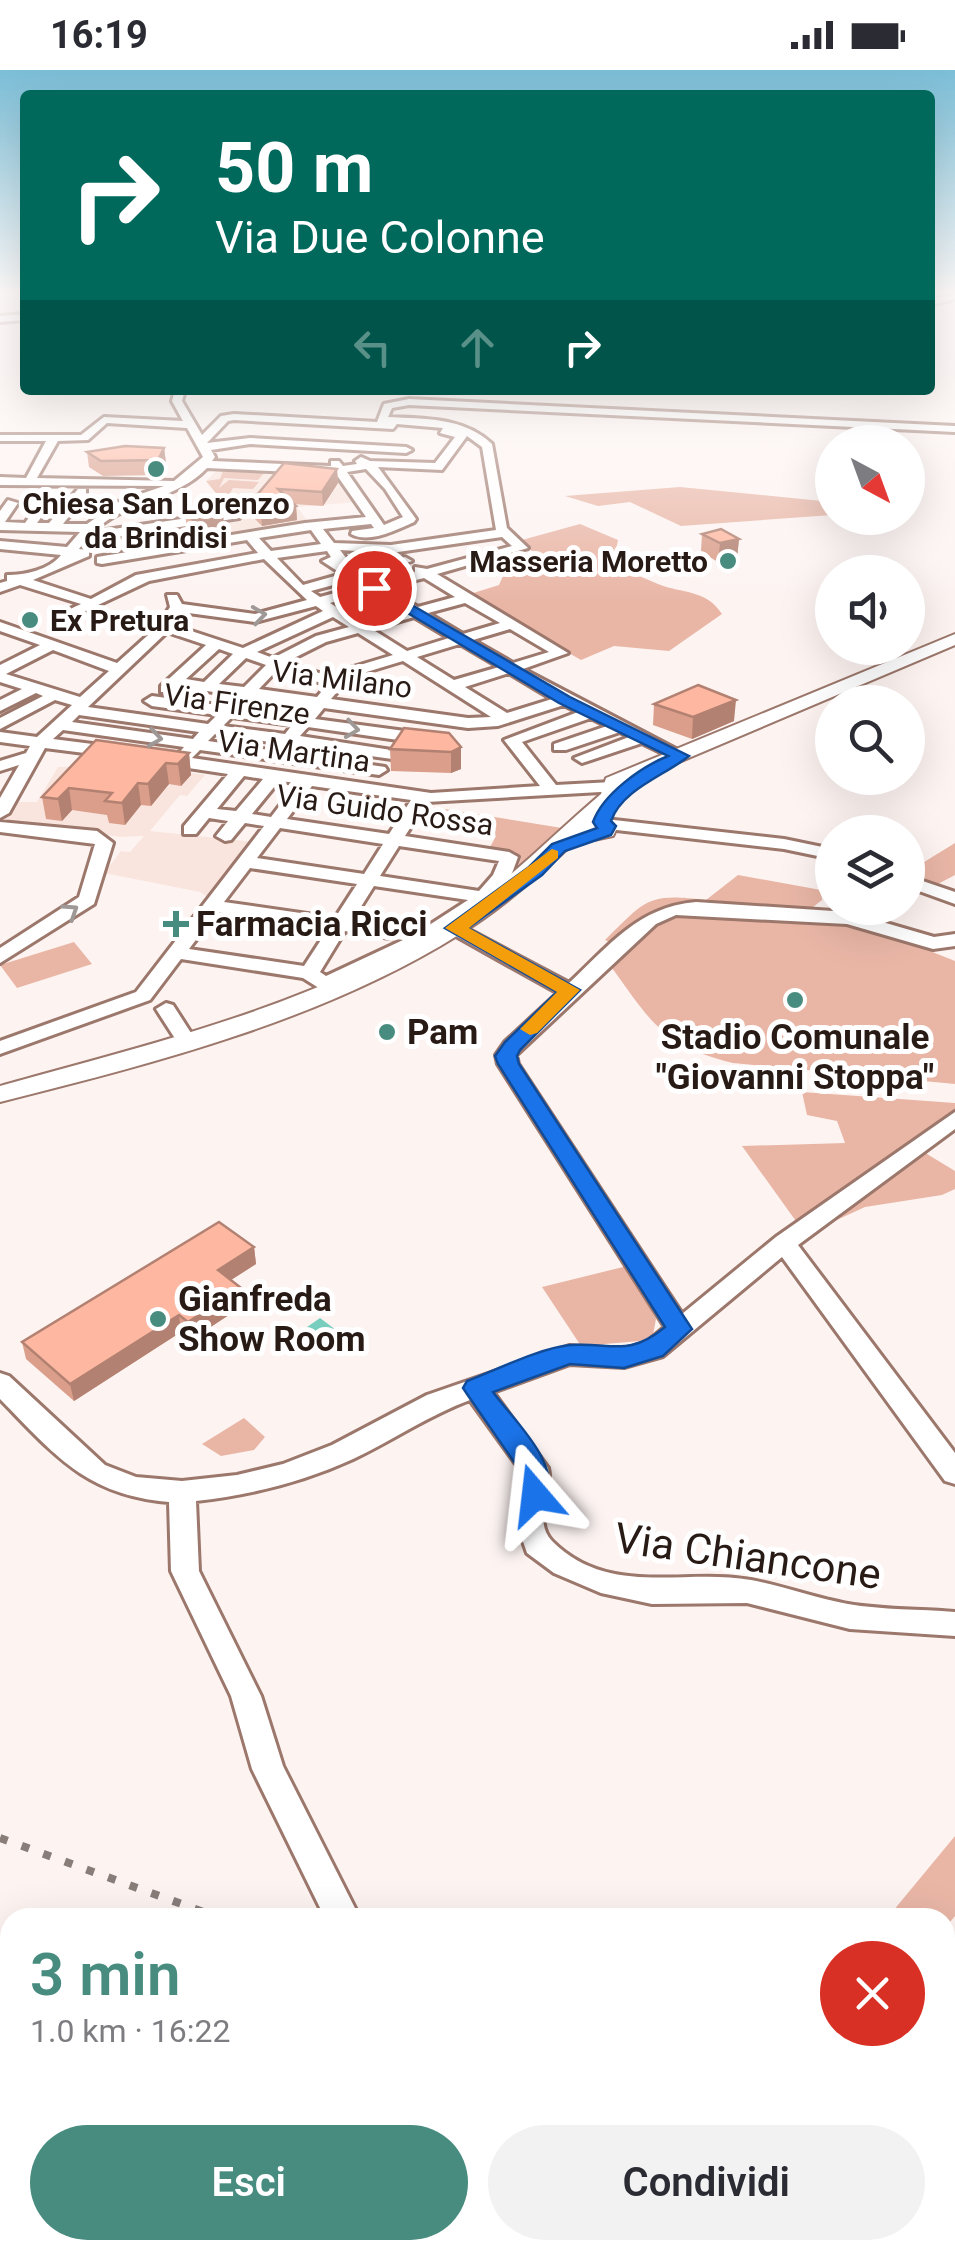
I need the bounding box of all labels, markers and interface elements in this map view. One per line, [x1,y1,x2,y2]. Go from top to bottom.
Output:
text: 16:19 [50,13,148,57]
text: 50 m [215,127,373,209]
icon: right [50,130,180,260]
text: Via Due Colonne [215,211,545,264]
icon: left [345,320,400,375]
icon: ahead [450,320,505,375]
icon: right [555,320,610,375]
north arrow [815,425,925,535]
map controls [815,425,925,925]
marker: Chiesa San Lorenzo da Brindisi [145,458,167,480]
place label: Chiesa San Lorenzo da Brindisi [22,486,290,555]
place label: Masseria Moretto [469,544,708,579]
pin [332,546,417,631]
marker: Masseria Moretto [717,550,739,572]
button: sound [815,555,925,665]
icon: arrive [347,561,402,616]
place label: Ex Pretura [50,603,189,638]
one-way arrow [251,606,268,627]
marker: Ex Pretura [19,609,41,631]
street label: Via Milano [270,653,414,705]
street label: Via Firenze [162,676,312,732]
button: search [815,685,925,795]
one-way arrow [344,717,361,738]
street label: Via Martina [216,723,372,779]
one-way arrow [147,727,163,748]
street label: Via Guido Rossa [274,777,496,843]
button: layers [815,815,925,925]
one-way arrow [60,904,78,923]
place label: Farmacia Ricci [196,904,428,945]
marker: Farmacia Ricci [165,913,187,935]
marker: Stadio Comunale "Giovanni Stoppa" [784,989,806,1011]
place label: Pam [407,1012,478,1053]
place label: Stadio Comunale "Giovanni Stoppa" [656,1017,934,1098]
marker: Pam [376,1021,398,1043]
place label: Gianfreda Show Room [178,1279,366,1360]
marker: Gianfreda Show Room [147,1308,169,1330]
position arrow [483,1443,587,1547]
street label: Via Chiancone [612,1513,884,1599]
text: 3 min [30,1939,180,2010]
button: close [820,1941,925,2046]
text: 1.0 km · 16:22 [30,2012,231,2050]
button: Esci [30,2125,468,2240]
button: Condividi [488,2125,925,2240]

